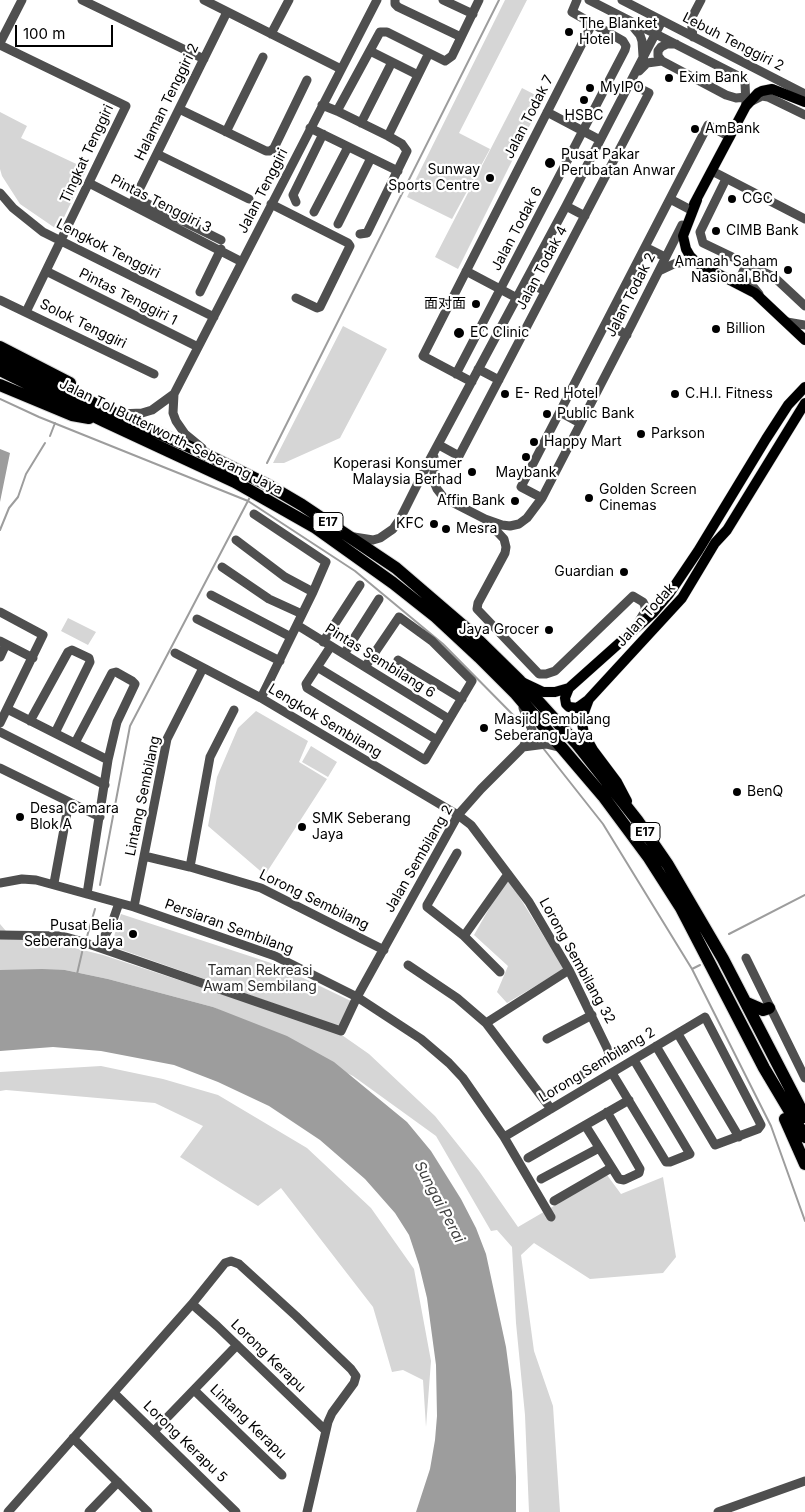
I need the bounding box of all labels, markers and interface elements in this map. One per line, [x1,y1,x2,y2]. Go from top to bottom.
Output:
street label: Lebuh Tenggiri 2 [680,9,786,75]
scale bar [18,15,115,47]
place label: The Blanket Hotel [579,16,657,48]
text: 100 m [23,24,65,43]
marker: The Blanket Hotel [563,26,575,38]
street label: Halaman Tenggiri 2 [131,41,203,163]
place label: Exim Bank [679,70,748,86]
street label: Jalan Todak 7 [501,72,557,162]
marker: Exim Bank [663,72,675,84]
place label: MyIPO [600,80,644,96]
marker: MyIPO [584,82,596,94]
marker: HSBC [578,94,590,106]
street label: Tingkat Tenggiri [57,102,117,206]
place label: HSBC [565,108,603,124]
place label: AmBank [705,121,760,137]
marker: AmBank [689,123,701,135]
street label: Jalan Tenggiri [234,146,292,236]
place label: Pusat Pakar Perubatan Anwar [561,147,675,180]
marker: Pusat Pakar Perubatan Anwar [543,156,557,170]
place label: Sunway Sports Centre [388,162,480,194]
street label: Pintas Tenggiri 3 [108,171,214,237]
marker: Sunway Sports Centre [484,172,496,184]
street label: Jalan Todak 6 [488,184,546,274]
place label: CGC [742,191,773,207]
marker: CGC [726,193,738,205]
street label: Lengkok Tenggiri [53,216,163,282]
street label: Jalan Todak 4 [513,223,571,313]
place label: CIMB Bank [726,223,799,239]
marker: CIMB Bank [710,225,722,237]
street label: Jalan Todak 2 [603,250,659,340]
place label: Amanah Saham Nasional Bhd [675,254,778,286]
marker: Amanah Saham Nasional Bhd [782,264,794,276]
street label: Pintas Tenggiri 1 [76,265,180,329]
street label: Solok Tenggiri [37,296,129,352]
place label: 面对面 [424,296,466,312]
marker: 面对面 [470,298,482,310]
place label: Billion [726,321,765,337]
marker: Billion [710,323,722,335]
place label: EC Clinic [470,325,529,341]
marker: EC Clinic [452,326,466,340]
street label: Jalan Tol Butterworth–Seberang Jaya [56,375,286,499]
place label: E- Red Hotel [515,386,598,402]
place label: C.H.I. Fitness [685,386,773,402]
marker: E- Red Hotel [499,388,511,400]
marker: C.H.I. Fitness [669,388,681,400]
place label: Public Bank [557,406,634,422]
marker: Public Bank [541,408,553,420]
place label: Parkson [651,426,705,442]
marker: Parkson [635,428,647,440]
place label: Happy Mart [544,434,622,450]
marker: Happy Mart [528,436,540,448]
marker: Maybank [520,451,532,463]
place label: Koperasi Konsumer Malaysia Berhad [333,456,462,488]
place label: Maybank [496,465,556,481]
marker: Koperasi Konsumer Malaysia Berhad [466,466,478,478]
place label: Golden Screen Cinemas [599,482,697,514]
marker: Golden Screen Cinemas [583,492,595,504]
place label: Affin Bank [437,493,505,509]
marker: Affin Bank [509,495,521,507]
road number: E17 [313,512,343,532]
place label: KFC [396,516,424,532]
marker: KFC [428,518,440,530]
place label: Mesra [456,521,497,537]
marker: Mesra [440,523,452,535]
place label: Guardian [554,564,614,580]
marker: Guardian [618,566,630,578]
street label: Jalan Todak [613,580,679,650]
street label: Pintas Sembilang 6 [322,620,438,702]
place label: Jaya Grocer [458,622,539,638]
marker: Jaya Grocer [543,624,555,636]
street label: Lengkok Sembilang [265,680,385,762]
place label: Masjid Sembilang Seberang Jaya [494,712,611,744]
marker: Masjid Sembilang Seberang Jaya [478,722,490,734]
street label: Lintang Sembilang [122,734,164,858]
place label: BenQ [747,784,783,800]
marker: BenQ [731,786,743,798]
place label: Desa Camara Blok A [30,801,119,834]
street label: Jalan Sembilang 2 [381,802,457,916]
marker: Desa Camara Blok A [14,811,26,823]
place label: SMK Seberang Jaya [312,811,411,844]
marker: SMK Seberang Jaya [296,821,308,833]
road number: E17 [630,822,660,842]
street label: Lorong Sembilang [256,866,372,934]
street label: Lorong Sembilang 32 [535,895,619,1027]
street label: Persiaran Sembilang [162,896,296,958]
place label: Pusat Belia Seberang Jaya [24,918,123,950]
marker: Pusat Belia Seberang Jaya [127,928,139,940]
park label: Taman Rekreasi Awam Sembilang [203,963,317,996]
street label: Lorong Sembilang 2 [536,1024,658,1106]
water label: Sungai Perai [410,1158,468,1246]
street label: Lorong Kerapu [227,1316,309,1396]
street label: Lintang Kerapu [206,1381,290,1463]
street label: Lorong Kerapu 5 [140,1398,230,1486]

